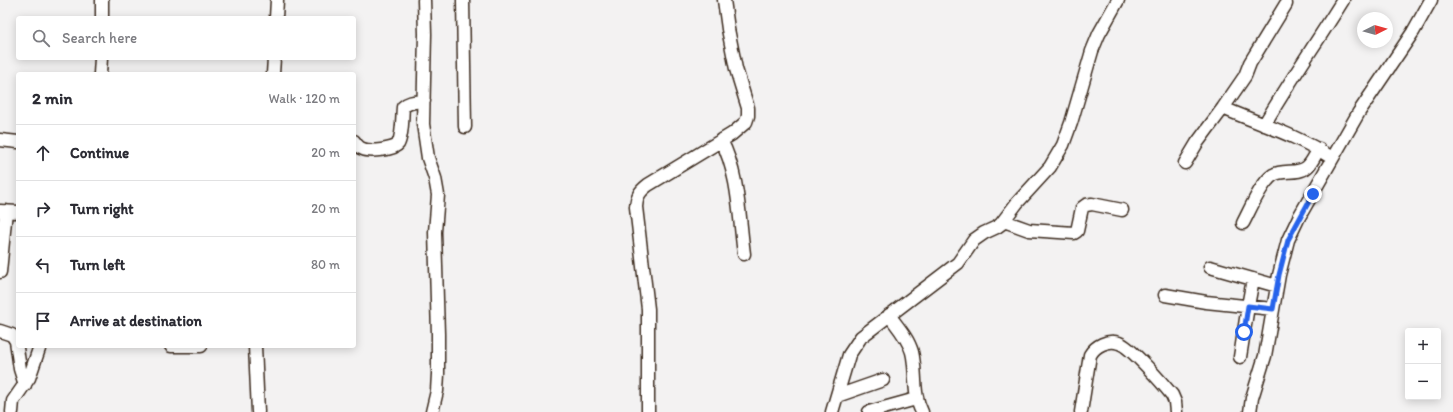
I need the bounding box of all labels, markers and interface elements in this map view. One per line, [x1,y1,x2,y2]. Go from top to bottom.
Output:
north arrow [1357,12,1393,48]
search box [16,16,356,60]
icon: search [30,27,52,49]
text: Search here [62,29,137,47]
text: 2 min [32,88,72,108]
text: Walk · 120 m [269,91,340,106]
icon: ahead [32,142,54,164]
text: Continue [70,144,129,162]
text: 20 m [311,145,340,160]
route end [1304,185,1322,203]
icon: right [32,198,54,220]
text: Turn right [70,200,134,218]
text: 20 m [311,201,340,216]
icon: left [32,254,54,276]
text: Turn left [70,256,125,274]
text: 80 m [311,257,340,272]
icon: arrive [32,310,54,332]
text: Arrive at destination [70,312,202,330]
route start [1235,323,1253,341]
map controls [1405,328,1441,400]
button: + [1405,328,1441,364]
button: − [1405,364,1441,400]

